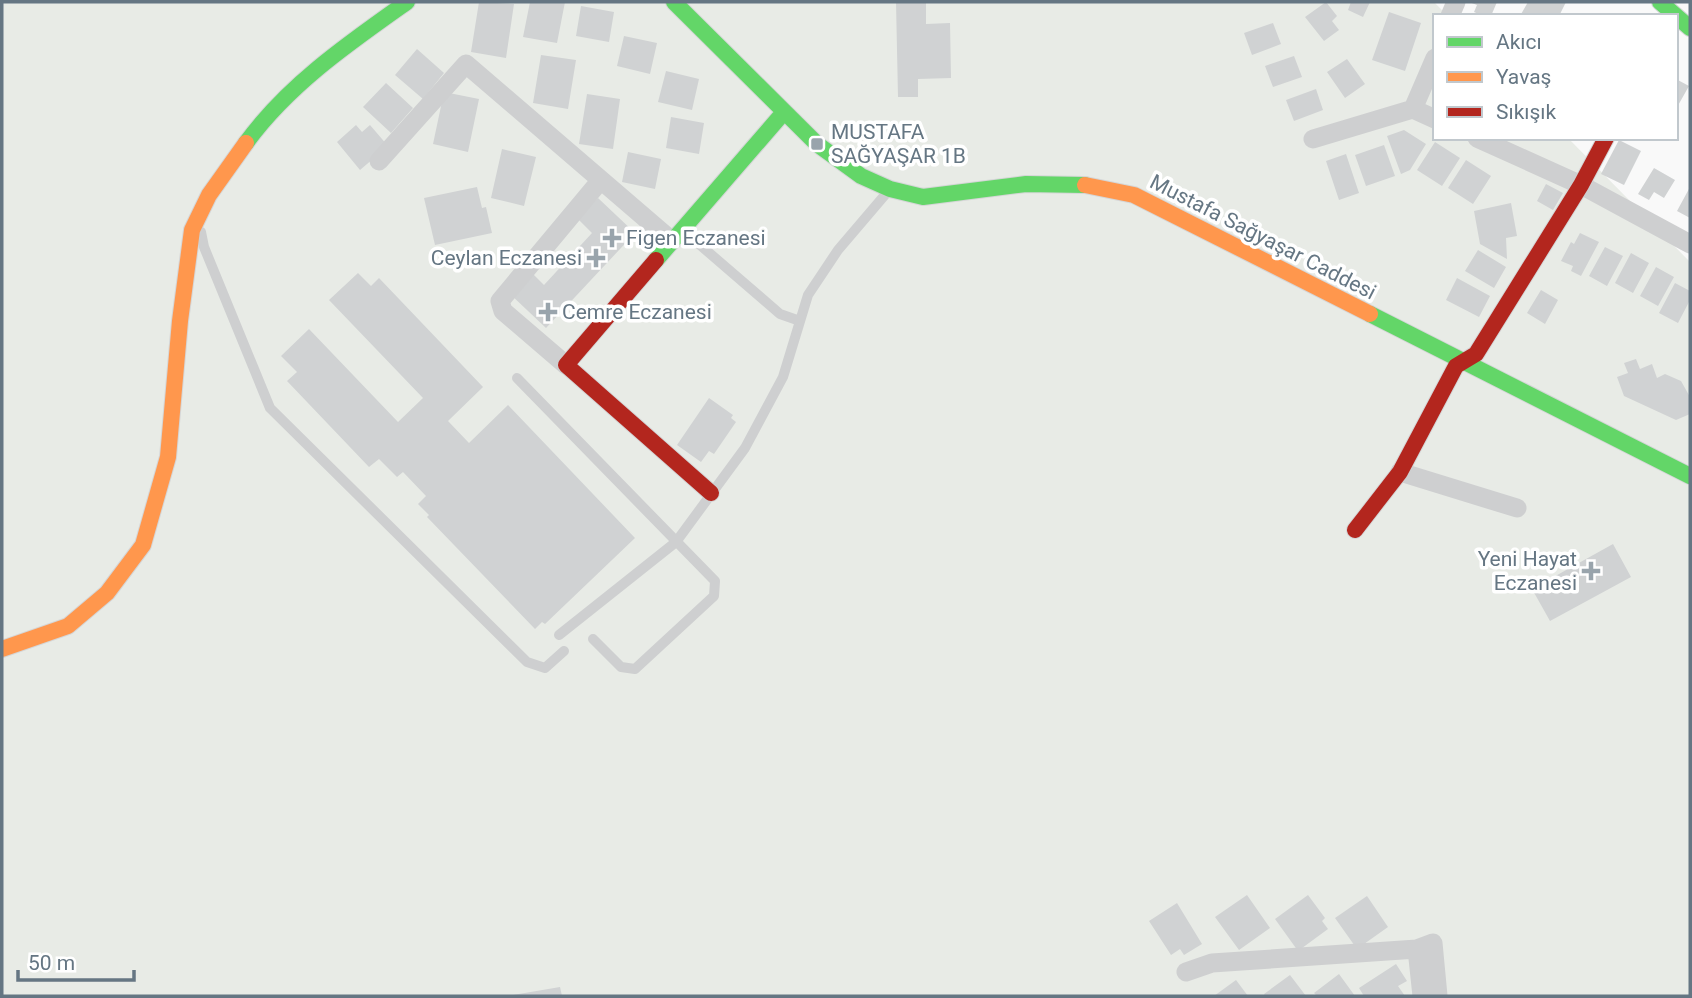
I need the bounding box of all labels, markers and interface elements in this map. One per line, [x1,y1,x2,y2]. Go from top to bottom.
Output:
legend [1433,14,1678,140]
text: Akıcı [1496,30,1542,54]
text: Yavaş [1496,65,1551,89]
text: Sıkışık [1496,100,1557,124]
place label: MUSTAFA SAĞYAŞAR 1B [831,120,966,168]
marker: MUSTAFA SAĞYAŞAR 1B [809,136,825,152]
street label: Mustafa Sağyaşar Caddesi [1146,169,1380,305]
place label: Figen Eczanesi [626,226,766,250]
marker: Figen Eczanesi [604,230,620,246]
place label: Ceylan Eczanesi [431,246,582,270]
marker: Ceylan Eczanesi [588,250,604,266]
place label: Cemre Eczanesi [562,300,712,324]
marker: Cemre Eczanesi [540,304,556,320]
place label: Yeni Hayat Eczanesi [1478,547,1577,595]
marker: Yeni Hayat Eczanesi [1583,563,1599,579]
scale bar [18,939,133,983]
text: 50 m [28,951,75,975]

